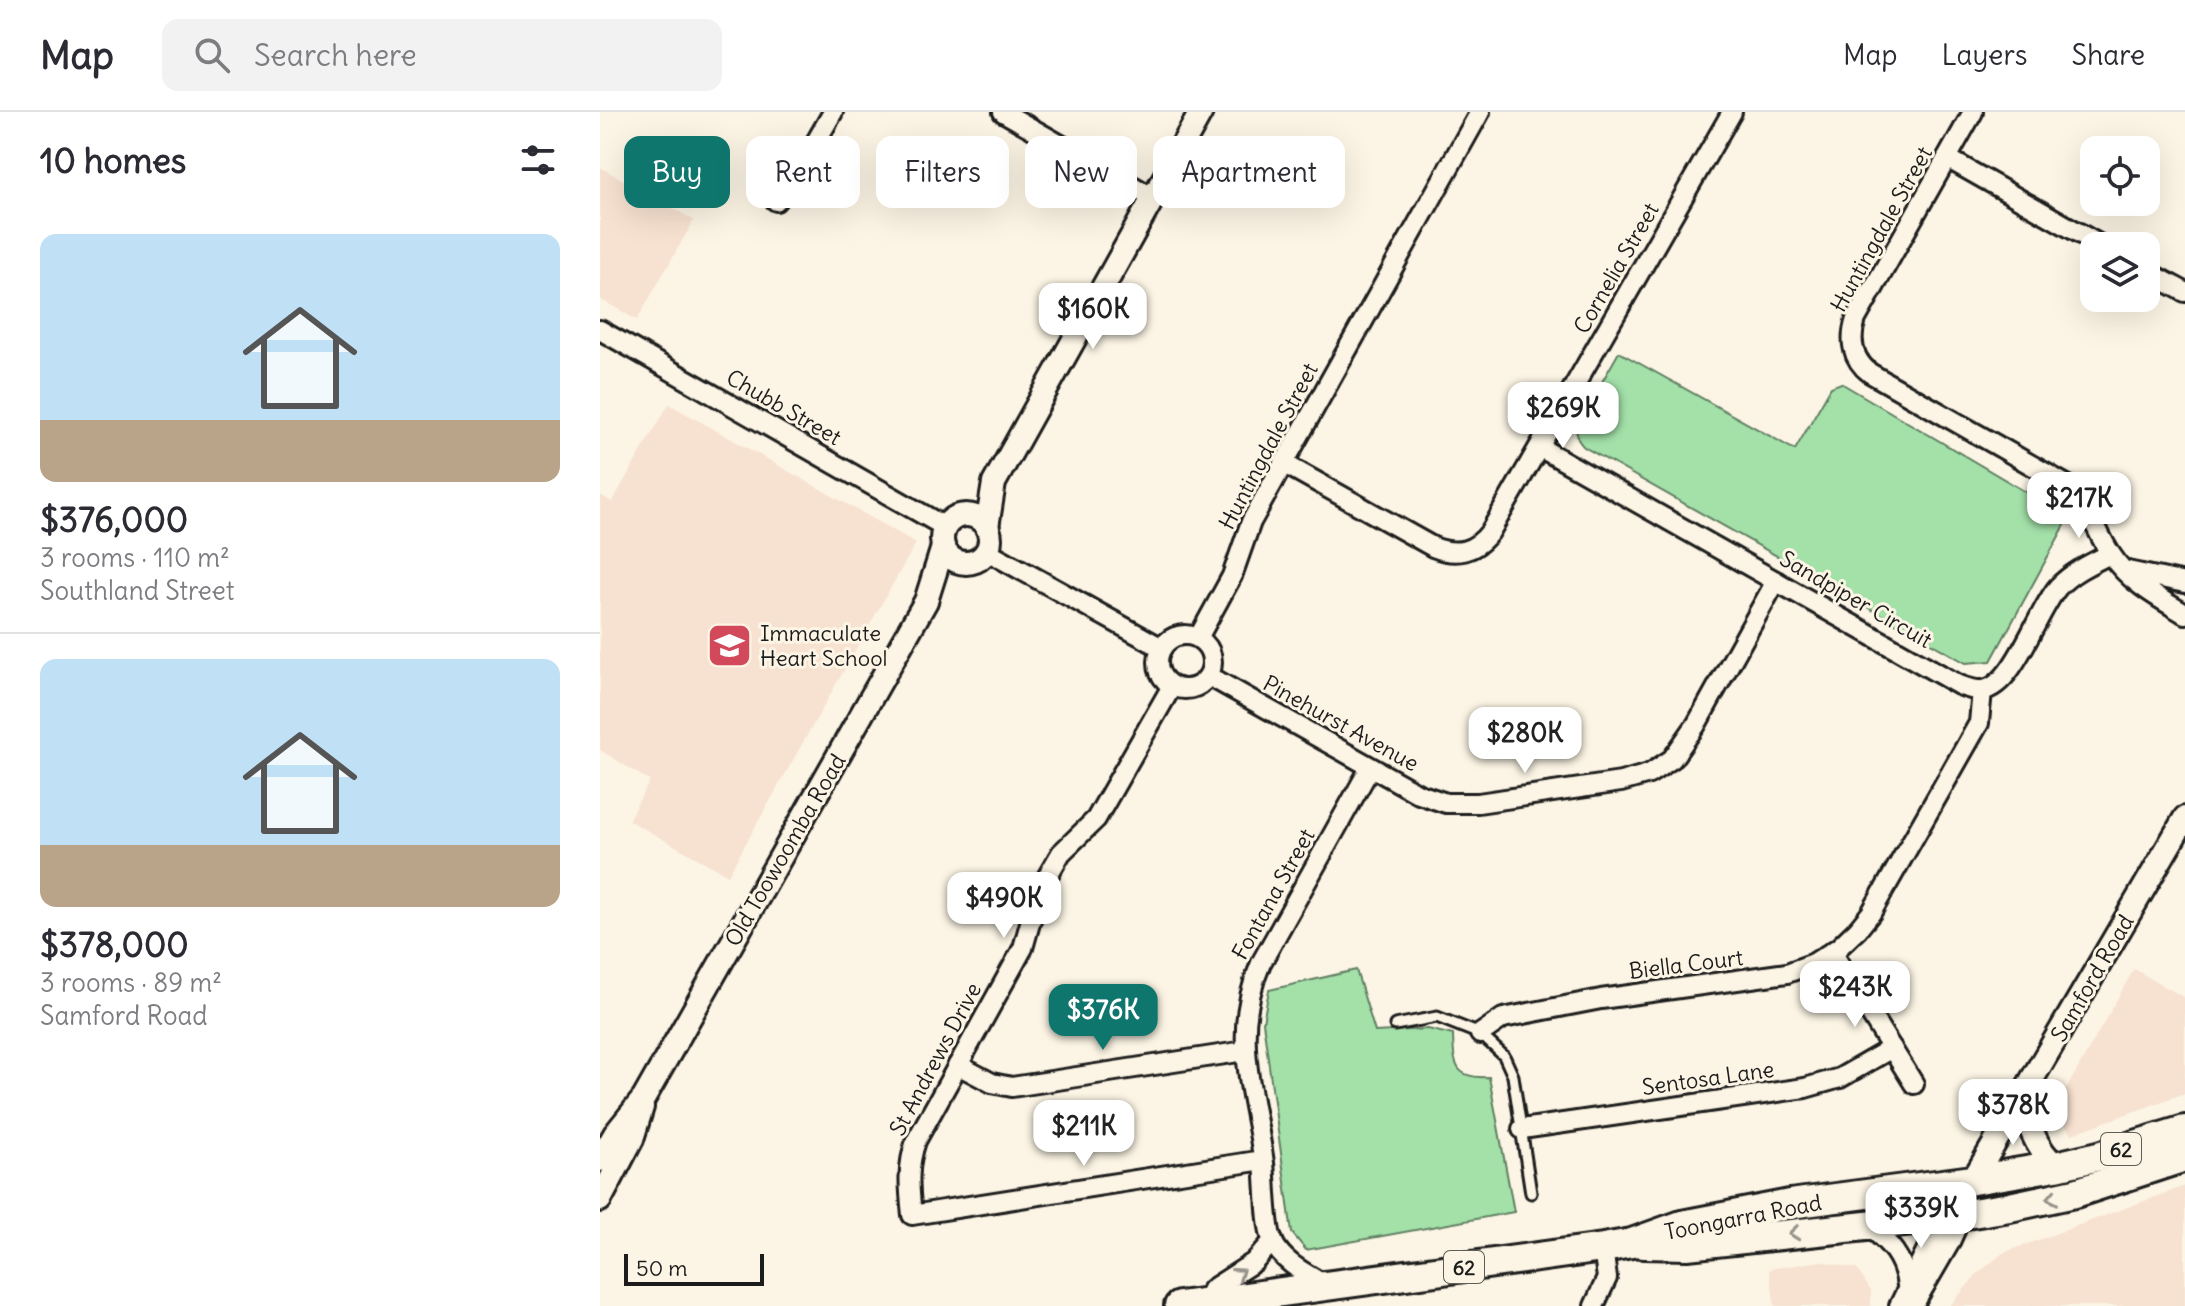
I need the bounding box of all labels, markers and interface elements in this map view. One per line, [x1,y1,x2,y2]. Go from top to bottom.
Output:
search box [162,19,722,91]
text: Map [40,32,114,79]
icon: search [190,33,234,77]
text: Search here [254,36,417,74]
text: Map [1843,37,1898,73]
text: Layers [1942,37,2028,73]
text: Share [2072,37,2145,73]
chip: Buy [624,136,730,208]
chip: Rent [746,136,860,208]
chip: Filters [876,136,1009,208]
chip: New [1025,136,1137,208]
chip: Apartment [1153,136,1345,208]
map controls [2080,136,2160,312]
button: locate [2080,136,2160,216]
icon: filters [516,138,560,182]
text: 10 homes [40,139,186,182]
street label: Huntingdale Street [1824,141,1938,317]
street label: Cornelia Street [1567,198,1665,338]
button: layers [2080,232,2160,312]
pin: $160K [1037,283,1149,351]
icon: home [228,286,372,430]
text: $160K [1057,292,1129,325]
street label: Huntingdale Street [1212,358,1324,534]
street label: Chubb Street [722,363,846,451]
pin: $269K [1507,382,1619,450]
text: $269K [1526,391,1600,424]
pin: $217K [2023,472,2135,540]
text: $217K [2045,481,2113,514]
text: $376,000 [40,498,188,541]
text: 3 rooms · 110 m² [40,541,230,574]
street label: Sandpiper Circuit [1775,544,1937,654]
text: Southland Street [40,574,235,607]
place label: Immaculate Heart School [760,619,887,672]
school or university icon: Immaculate Heart School [705,622,753,670]
street label: Pinehurst Avenue [1258,669,1424,777]
pin: $280K [1469,707,1581,775]
icon: home [228,711,372,855]
text: $280K [1487,716,1563,749]
street label: Old Toowoomba Road [718,749,852,951]
street label: Fontana Street [1225,824,1321,964]
pin: $490K [948,872,1060,940]
text: $490K [965,881,1043,914]
street label: Samford Road [2044,910,2140,1046]
text: $378,000 [40,923,189,966]
street label: Biella Court [1627,943,1745,985]
pin: $243K [1799,961,1911,1029]
text: 3 rooms · 89 m² [40,966,222,999]
text: $243K [1818,970,1892,1003]
street label: St Andrews Drive [883,978,987,1140]
pin: $376K [1047,984,1159,1052]
text: $376K [1067,993,1139,1026]
text: Samford Road [40,999,208,1032]
street label: Sentosa Lane [1640,1055,1776,1101]
pin: $378K [1957,1079,2069,1147]
text: $378K [1977,1088,2049,1121]
pin: $211K [1028,1100,1140,1168]
text: $211K [1051,1109,1117,1142]
road number: 62 [2101,1133,2141,1165]
pin: $339K [1865,1182,1977,1250]
street label: Toongarra Road [1662,1188,1824,1246]
one-way arrow [2045,1189,2059,1206]
text: $339K [1884,1191,1958,1224]
one-way arrow [1787,1224,1800,1241]
scale bar [624,1250,764,1286]
road number: 62 [1444,1251,1484,1283]
text: 50 m [636,1254,688,1282]
one-way arrow [1230,1268,1244,1283]

